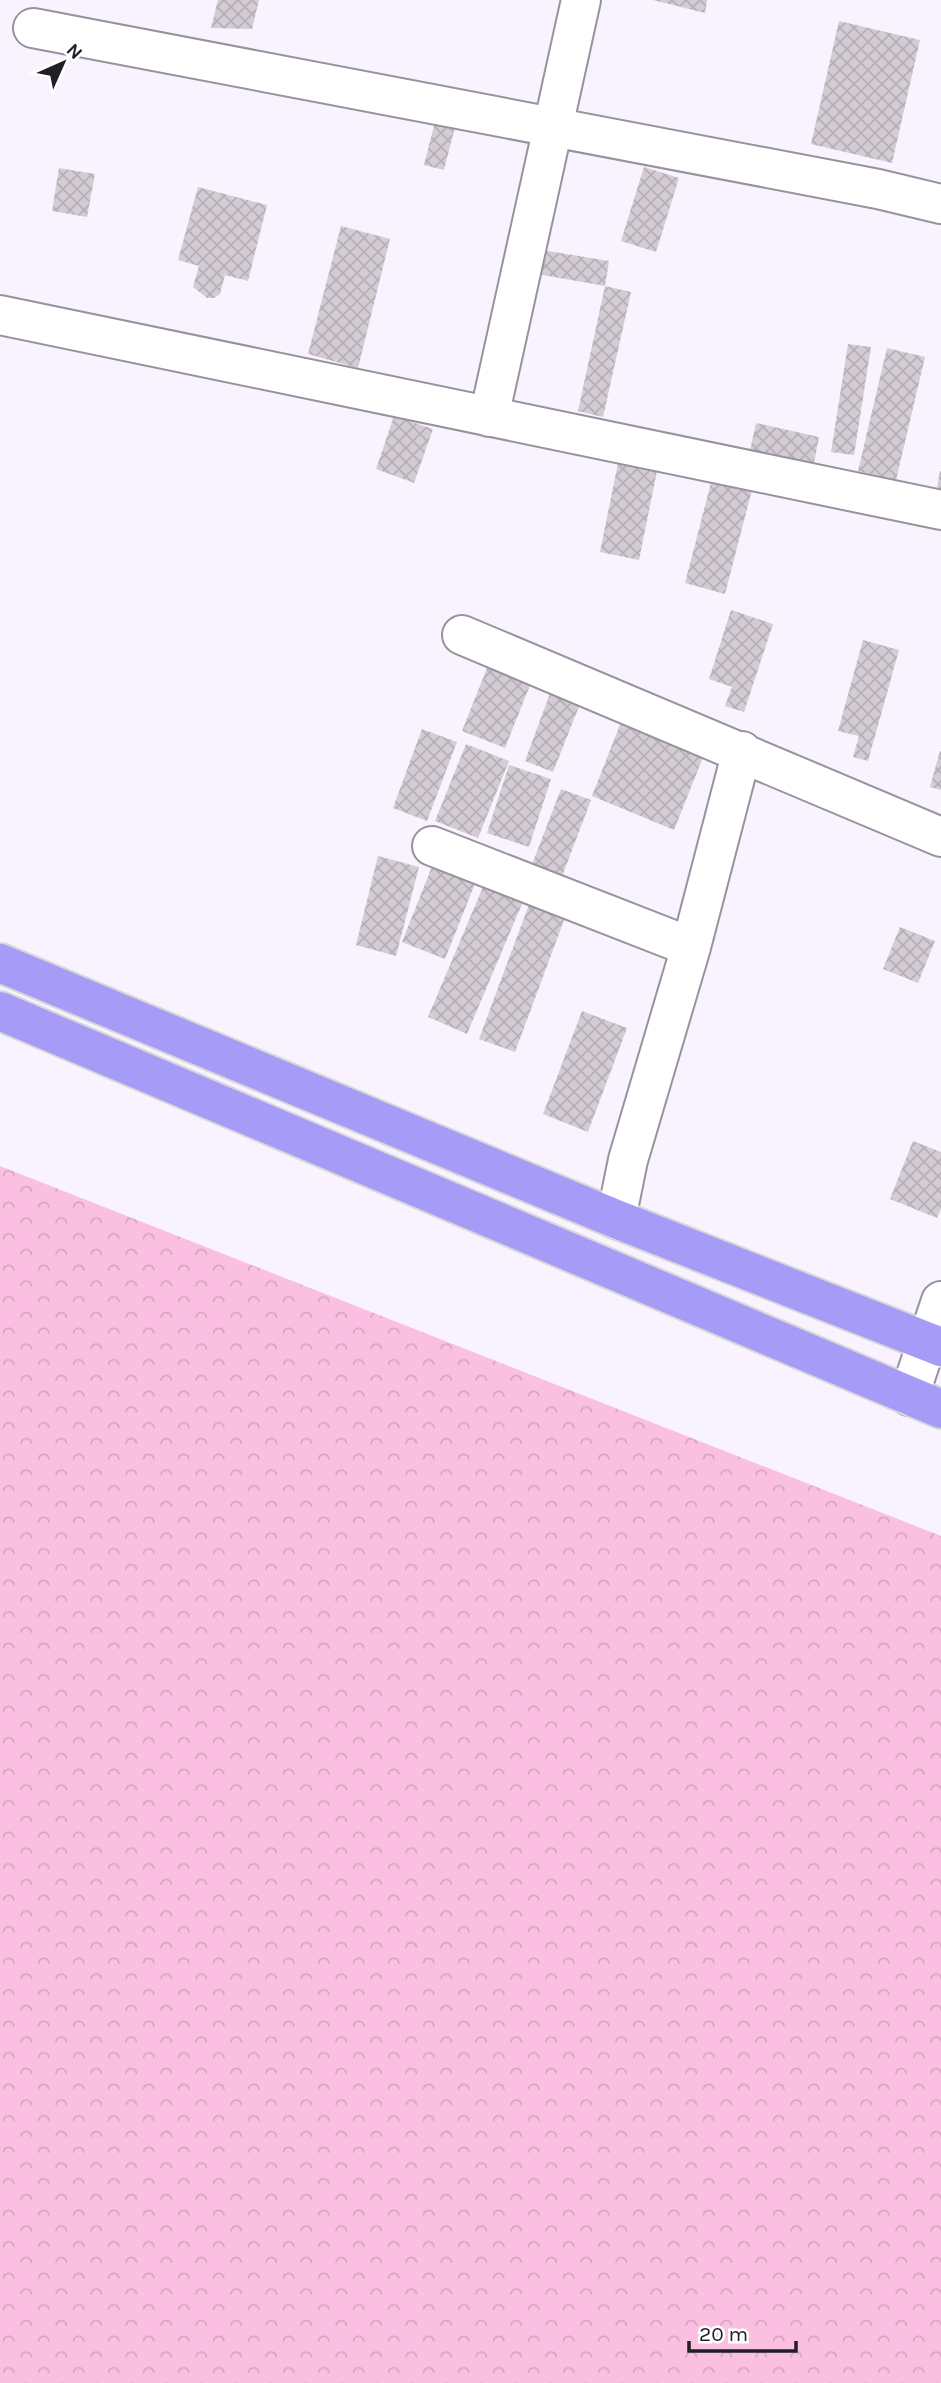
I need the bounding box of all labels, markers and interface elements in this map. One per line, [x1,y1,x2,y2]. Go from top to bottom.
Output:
north arrow [28,28,98,98]
text: N [62,39,87,64]
scale bar [689,2310,796,2354]
text: 20 m [699,2322,748,2346]

